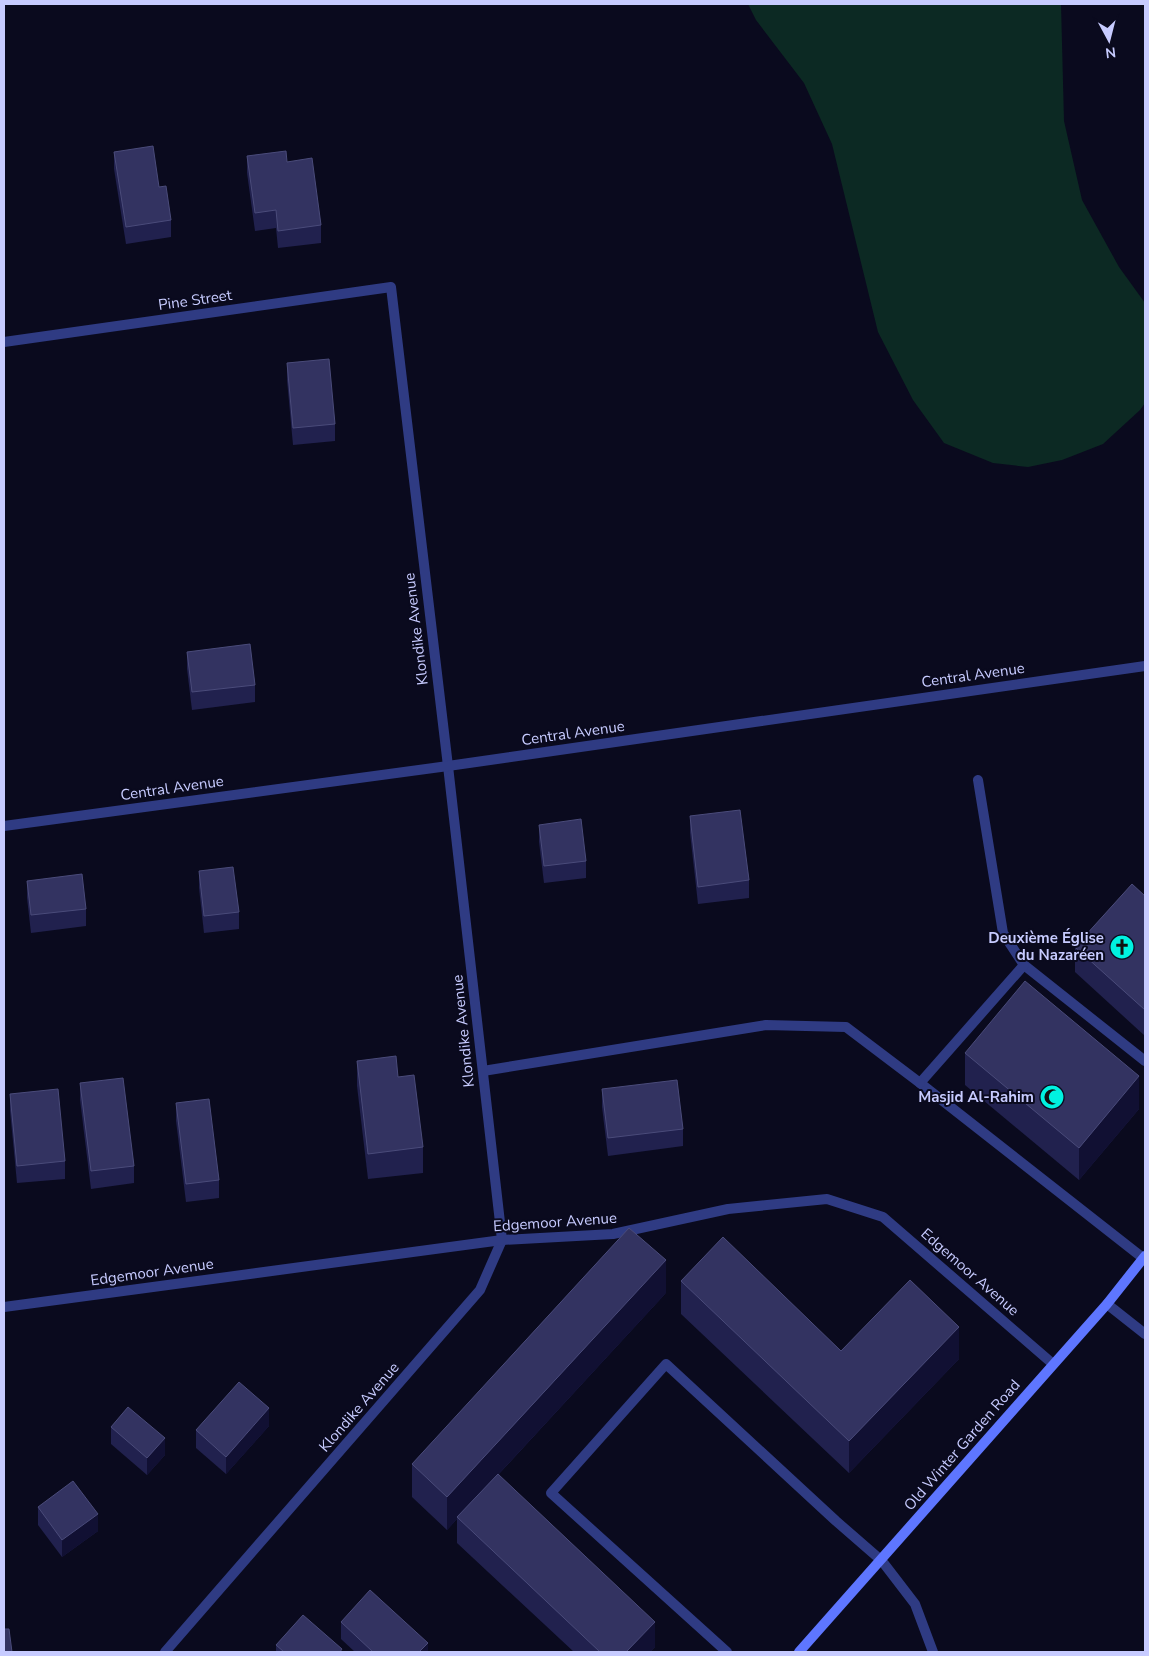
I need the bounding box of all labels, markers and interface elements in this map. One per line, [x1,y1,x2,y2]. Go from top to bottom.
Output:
north arrow [1084,15,1134,65]
text: N [1104,42,1117,62]
street label: Pine Street [157,285,234,315]
street label: Klondike Avenue [399,572,433,686]
street label: Central Avenue [920,658,1026,692]
street label: Central Avenue [520,716,626,750]
street label: Central Avenue [119,771,225,805]
place label: Deuxième Église du Nazaréen [988,928,1104,965]
church icon: Deuxième Église du Nazaréen [1109,934,1135,960]
street label: Klondike Avenue [447,974,479,1088]
mosque icon: Masjid Al-Rahim [1039,1084,1065,1110]
place label: Masjid Al-Rahim [918,1087,1034,1107]
street label: Edgemoor Avenue [492,1208,618,1236]
street label: Edgemoor Avenue [917,1224,1023,1320]
street label: Edgemoor Avenue [89,1253,215,1291]
street label: Klondike Avenue [314,1358,404,1456]
street label: Old Winter Garden Road [900,1375,1024,1515]

